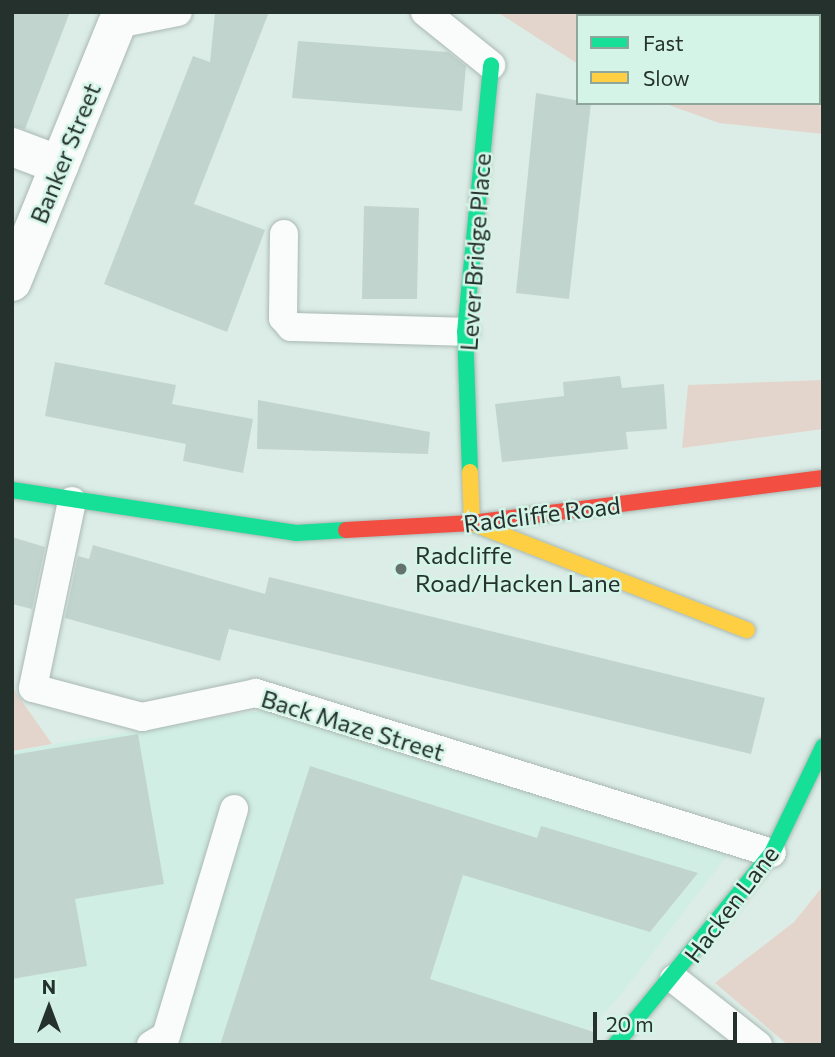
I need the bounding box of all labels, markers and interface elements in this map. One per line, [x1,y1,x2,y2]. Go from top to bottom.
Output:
legend [576,14,821,105]
text: Fast [643,30,684,55]
text: Slow [643,65,690,90]
street label: Banker Street [24,79,106,227]
street label: Lever Bridge Place [454,152,496,352]
street label: Radcliffe Road [462,490,622,538]
place label: Radcliffe Road/Hacken Lane [415,541,620,597]
marker: Radcliffe Road/Hacken Lane [393,561,409,577]
street label: Back Maze Street [258,683,448,767]
street label: Hacken Lane [678,840,784,968]
north arrow [14,973,84,1043]
text: N [42,975,56,998]
scale bar [597,998,740,1042]
text: 20 m [606,1011,654,1036]

